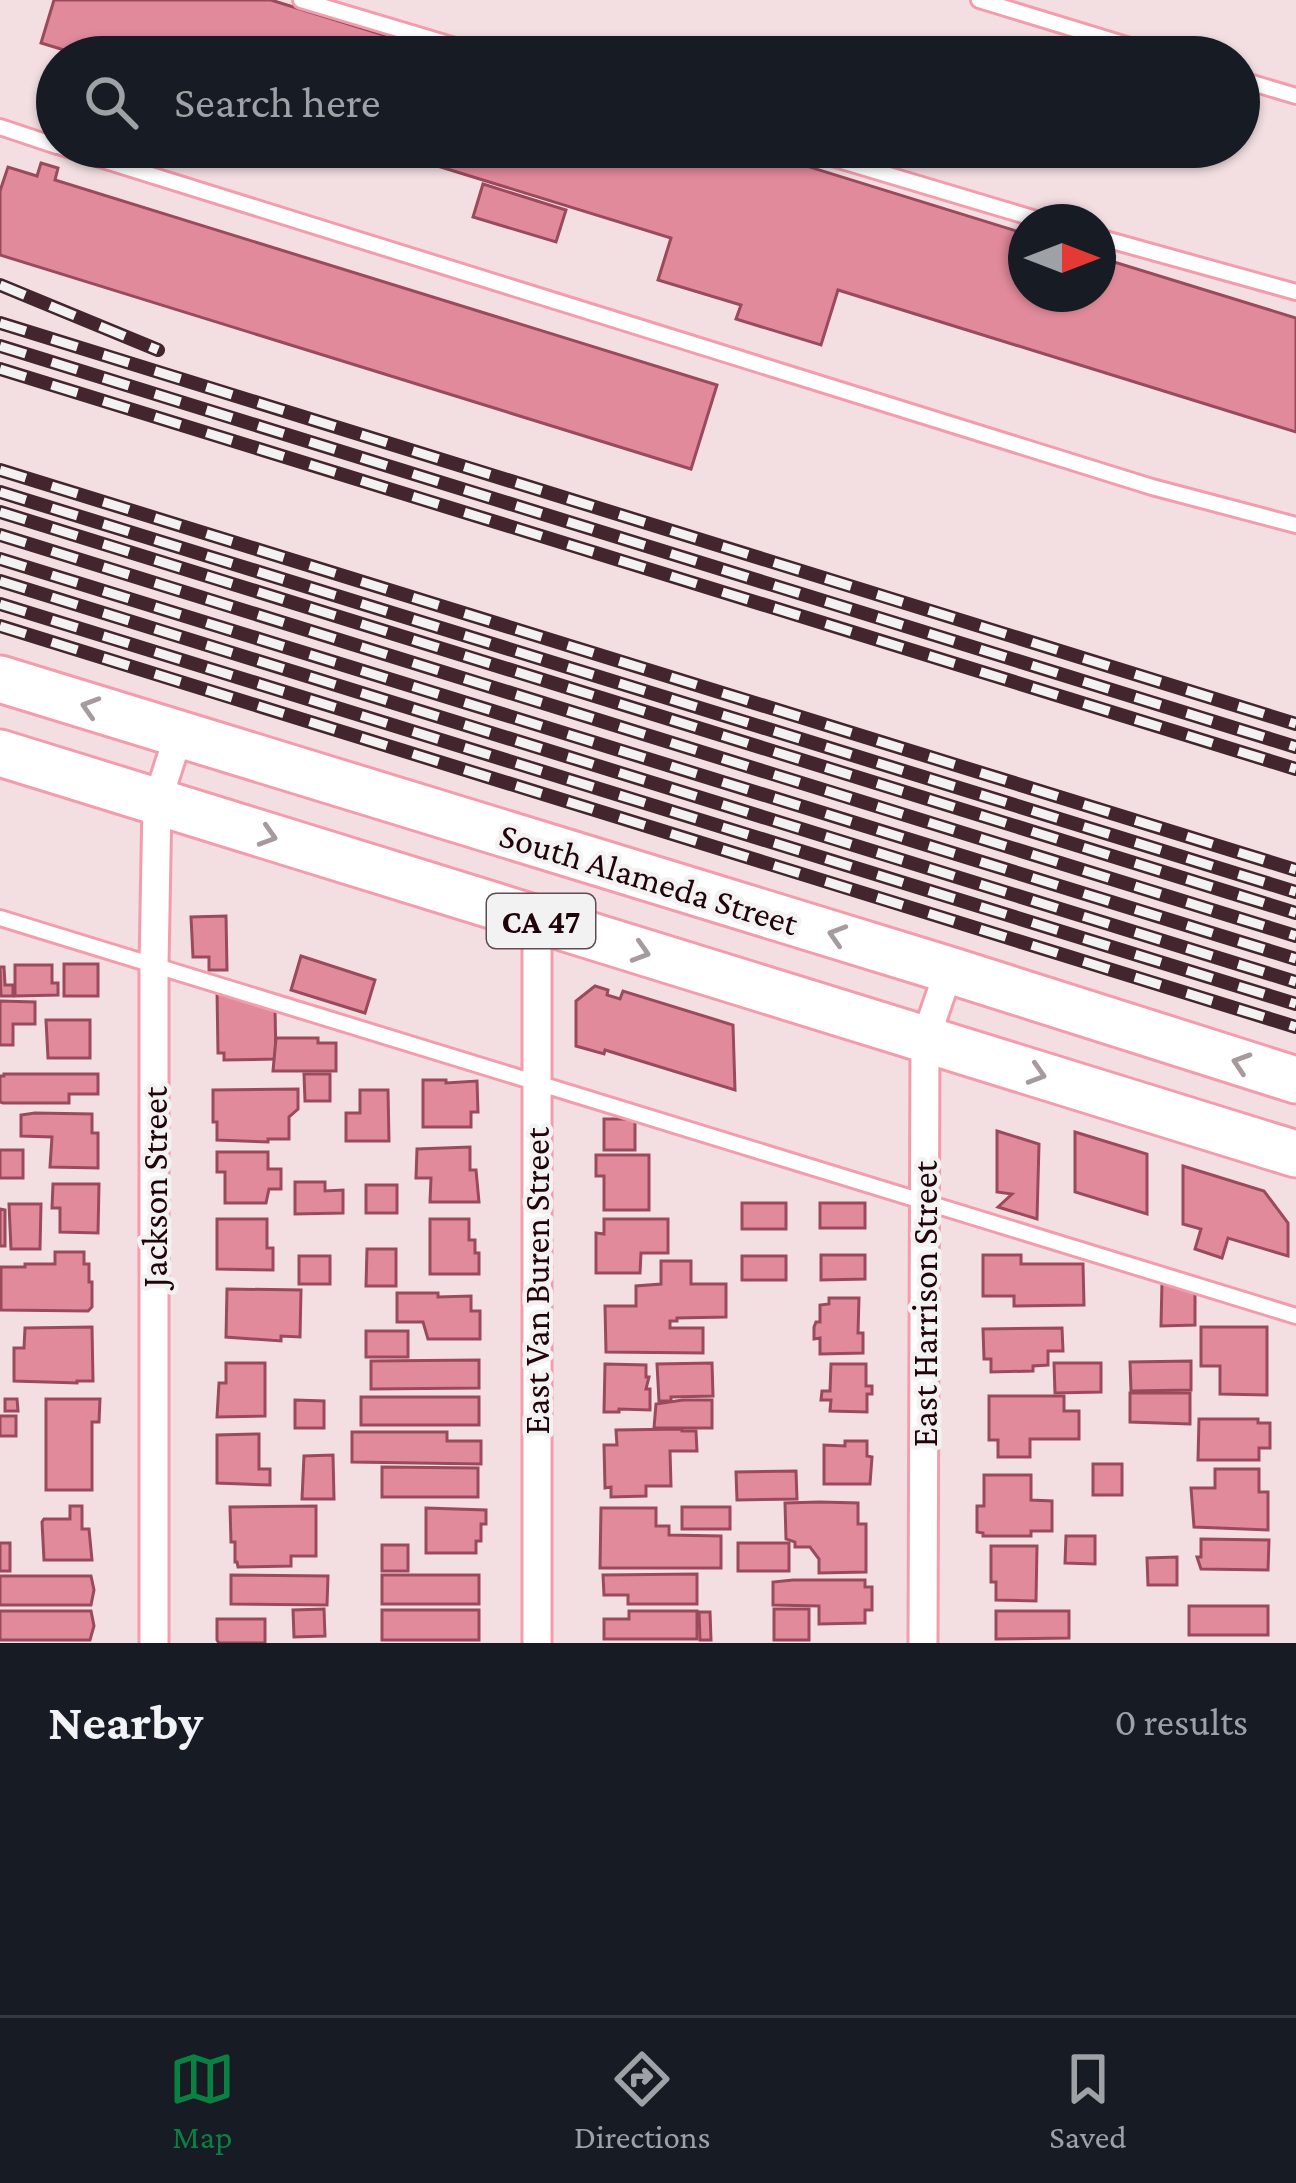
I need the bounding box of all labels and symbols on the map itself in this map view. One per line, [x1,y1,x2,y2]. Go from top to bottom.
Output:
north arrow [1008,204,1116,312]
one-way arrow [80,696,101,721]
street label: South Alameda Street [495,815,804,944]
one-way arrow [257,822,278,847]
road number: CA 47 [487,894,595,948]
one-way arrow [827,924,848,949]
one-way arrow [630,937,651,962]
one-way arrow [1231,1052,1252,1077]
one-way arrow [1026,1060,1047,1085]
street label: Jackson Street [135,1085,175,1291]
street label: East Van Buren Street [517,1126,557,1435]
street label: East Harrison Street [905,1160,945,1447]

